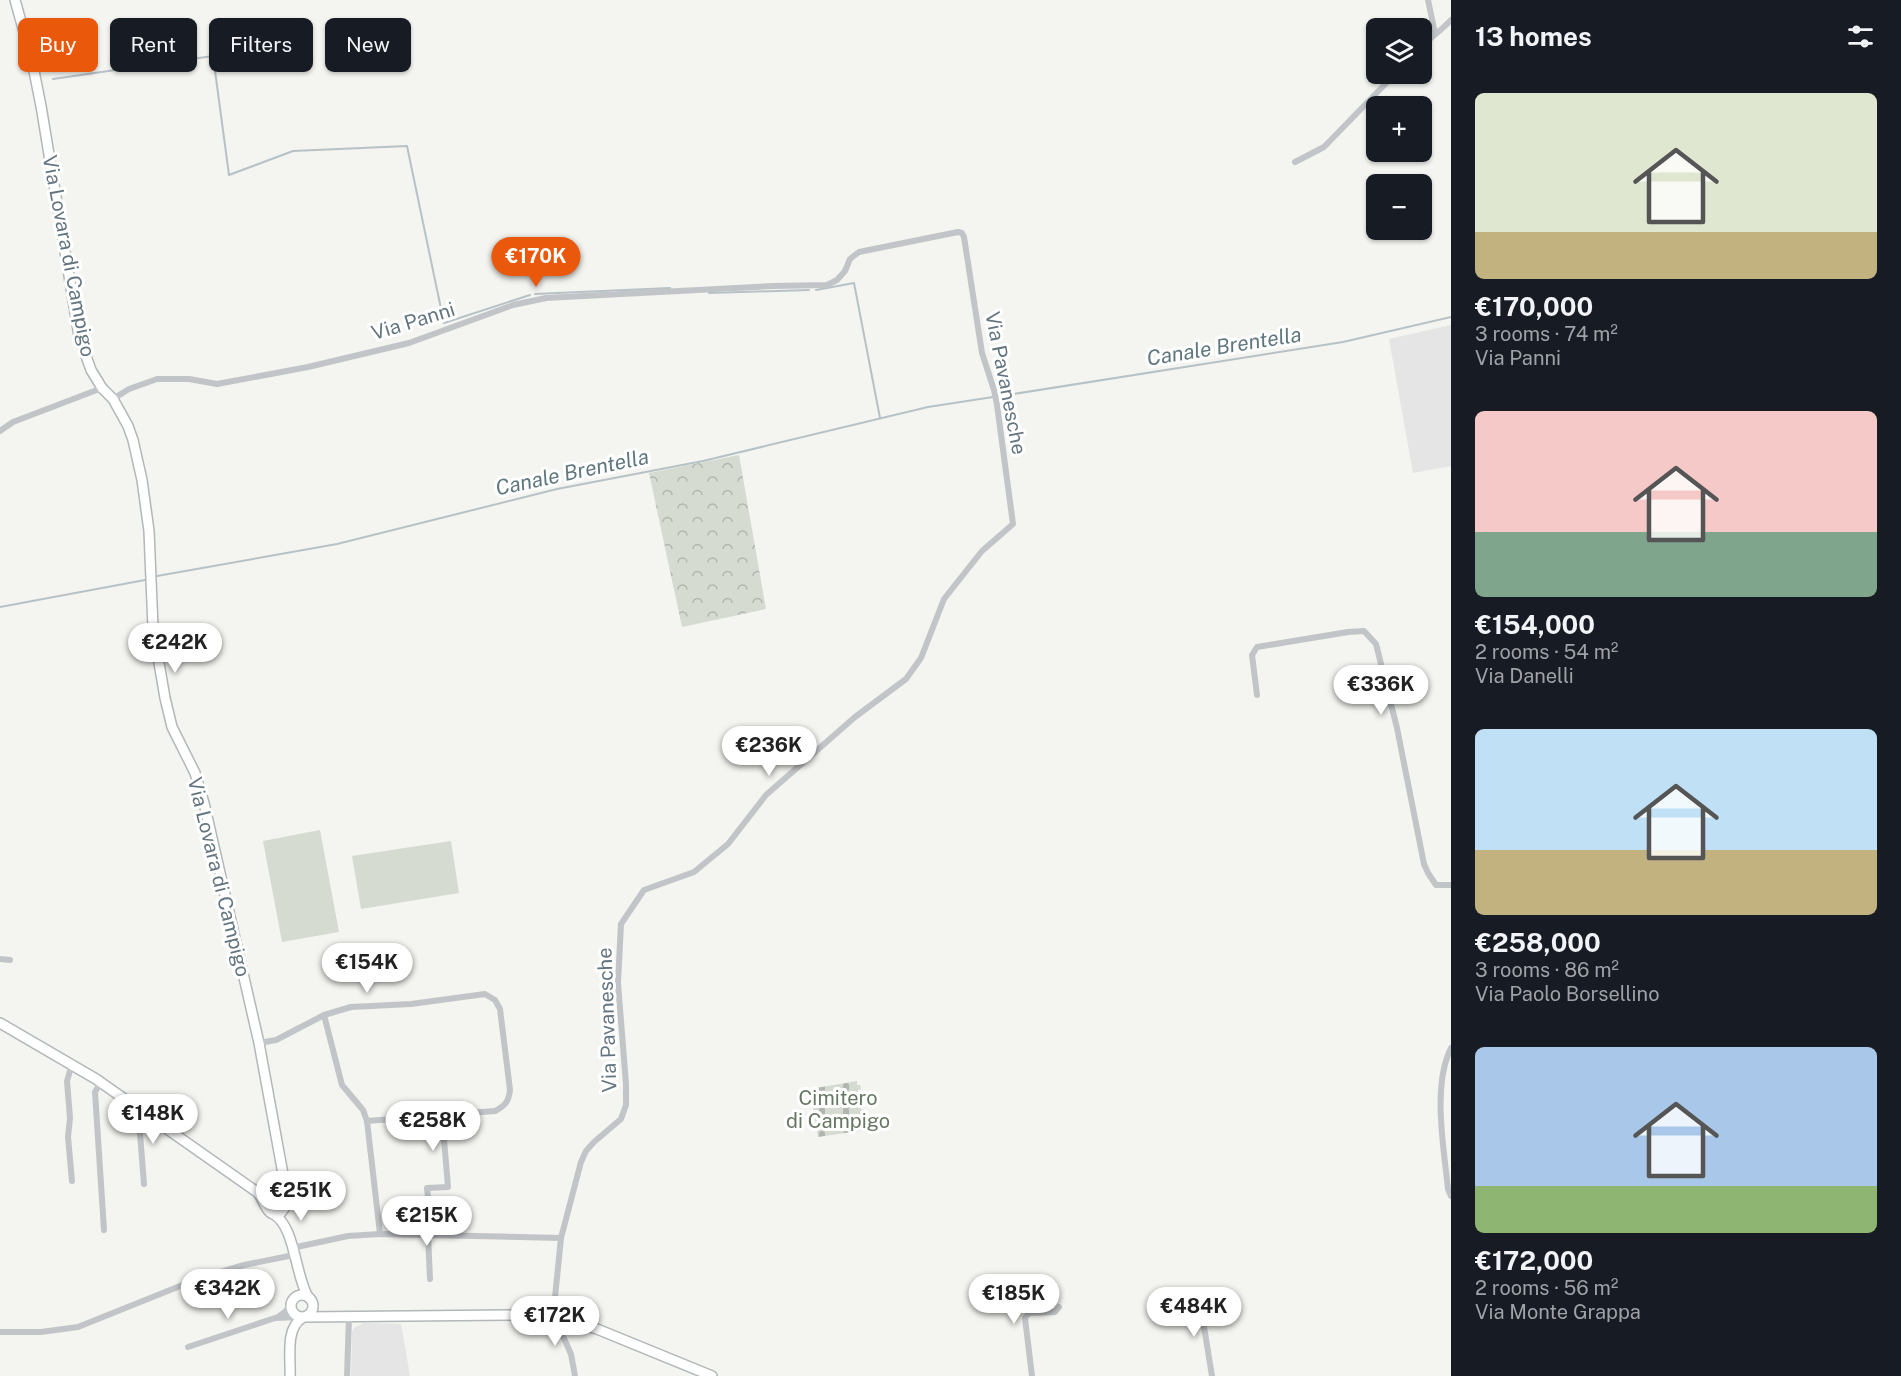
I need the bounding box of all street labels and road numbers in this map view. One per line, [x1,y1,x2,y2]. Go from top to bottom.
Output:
street label: Via Lovara di Campigo [38,153,100,359]
street label: Via Panni [368,297,458,345]
street label: Via Pavanesche [980,310,1032,456]
street label: Via Lovara di Campigo [183,775,255,979]
street label: Via Pavanesche [592,947,622,1093]

